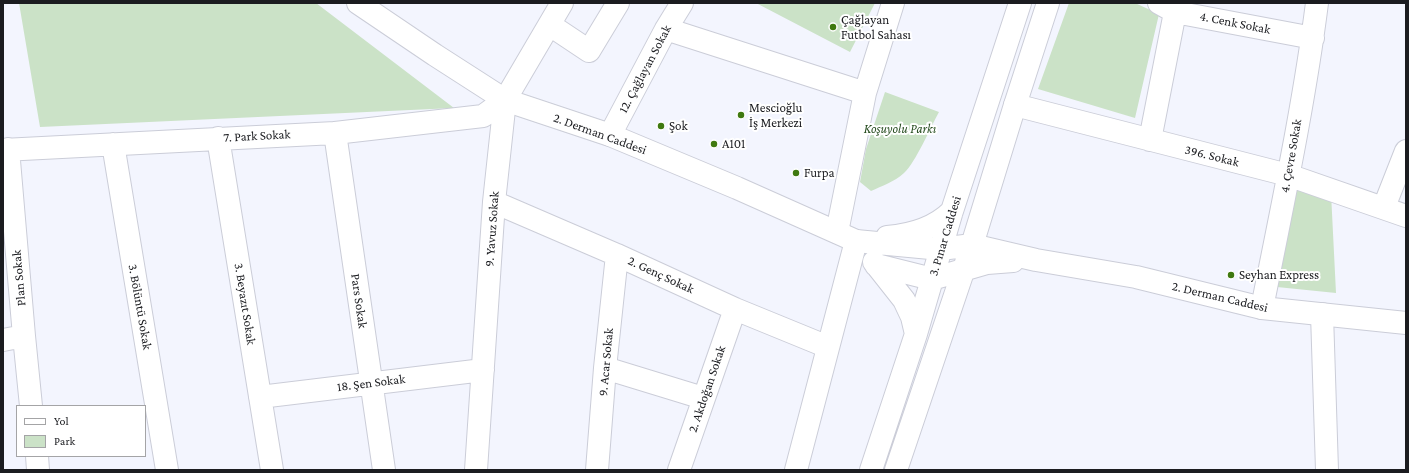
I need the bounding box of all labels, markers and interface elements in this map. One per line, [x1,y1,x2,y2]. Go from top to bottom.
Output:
street label: 4. Cenk Sokak [1198,8,1272,38]
place label: Çağlayan Futbol Sahası [841,12,911,43]
street label: 12. Çağlayan Sokak [615,22,675,116]
marker: Çağlayan Futbol Sahası [828,22,838,32]
place label: Mescioğlu İş Merkezi [749,100,802,131]
street label: 2. Derman Caddesi [551,110,649,158]
marker: Mescioğlu İş Merkezi [736,110,746,120]
place label: Şok [669,118,688,134]
street label: 4. Çevre Sokak [1277,118,1305,194]
marker: Şok [656,121,666,131]
park label: Koşuyolu Parkı [864,121,936,137]
street label: 7. Park Sokak [223,126,291,146]
place label: A101 [722,136,745,152]
marker: A101 [709,139,719,149]
street label: 396. Sokak [1183,142,1241,170]
place label: Furpa [804,165,835,181]
marker: Furpa [791,168,801,178]
street label: 9. Yavuz Sokak [482,191,502,267]
street label: 3. Pınar Caddesi [925,194,965,278]
street label: Plan Sokak [9,249,29,307]
street label: 2. Genç Sokak [625,253,697,297]
street label: 3. Beyazıt Sokak [231,262,259,346]
street label: 3. Bölüntü Sokak [125,263,155,351]
place label: Seyhan Express [1239,267,1319,283]
marker: Seyhan Express [1226,270,1236,280]
street label: Pars Sokak [347,273,371,329]
street label: 2. Derman Caddesi [1170,278,1270,316]
street label: 9. Acar Sokak [595,327,617,397]
street label: 2. Akdoğan Sokak [685,343,729,435]
street label: 18. Şen Sokak [336,371,406,395]
legend [16,405,146,457]
text: Yol [54,414,69,428]
text: Park [54,434,75,448]

